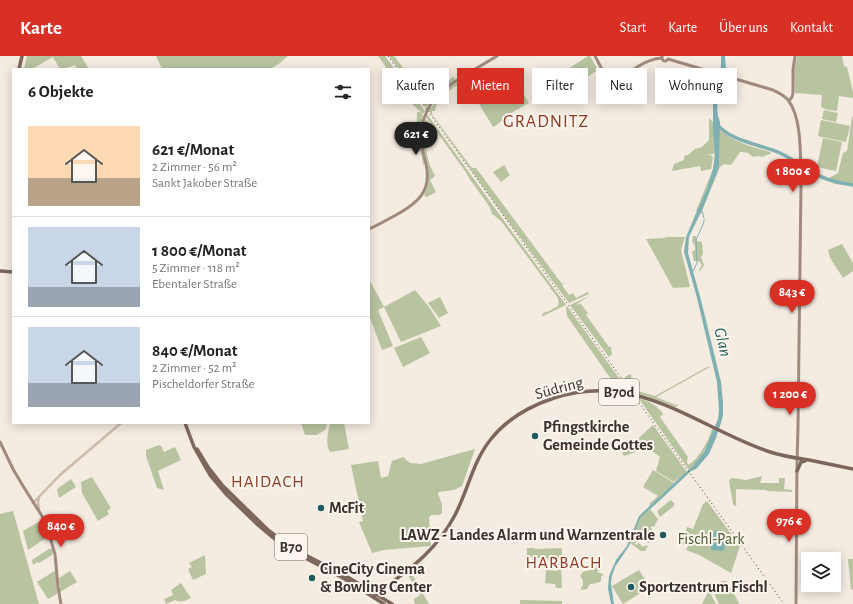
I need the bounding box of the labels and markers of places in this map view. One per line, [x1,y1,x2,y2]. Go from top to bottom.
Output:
pin: 621 € [388,122,444,156]
pin: 1 800 € [756,159,830,193]
pin: 843 € [764,280,820,314]
pin: 1 200 € [753,382,827,416]
place label: Pfingstkirche Gemeinde Gottes [543,419,653,453]
marker: Pfingstkirche Gemeinde Gottes [530,431,540,441]
place label: McFit [329,500,365,516]
marker: McFit [316,503,326,513]
pin: 976 € [761,509,817,543]
pin: 840 € [33,514,89,548]
place label: LAWZ - Landes Alarm und Warnzentrale [400,527,655,543]
marker: LAWZ - Landes Alarm und Warnzentrale [658,530,668,540]
place label: CineCity Cinema & Bowling Center [320,561,432,595]
marker: CineCity Cinema & Bowling Center [307,573,317,583]
place label: Sportzentrum Fischl [639,579,768,595]
marker: Sportzentrum Fischl [626,582,636,592]

